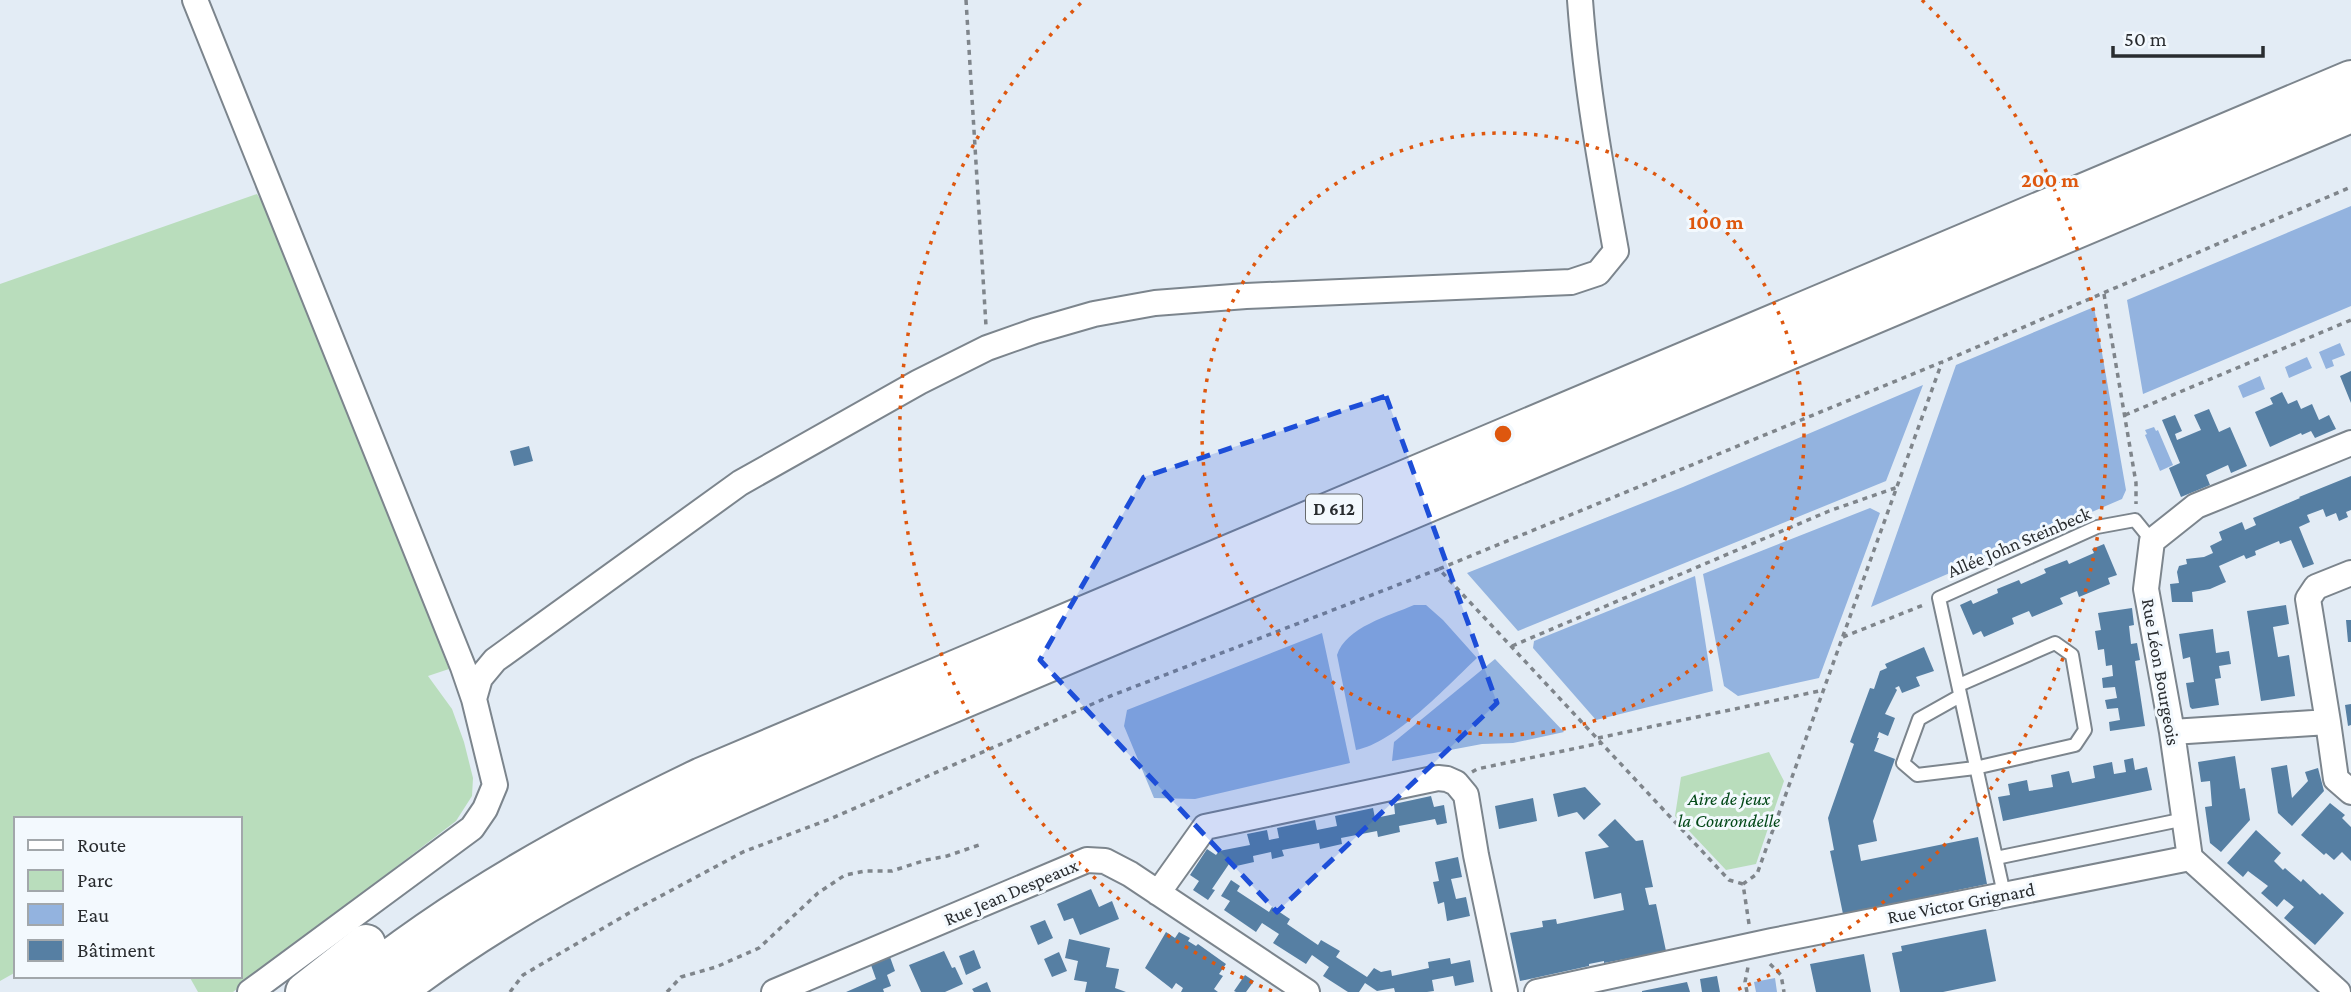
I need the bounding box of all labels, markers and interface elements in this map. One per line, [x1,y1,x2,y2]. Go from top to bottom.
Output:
scale bar [2113,14,2264,58]
text: 50 m [2124,27,2167,51]
text: 200 m [2021,168,2079,192]
text: 100 m [1688,210,1744,234]
centre of rings [1491,422,1515,446]
road number: D 612 [1306,494,1362,524]
street label: Allée John Steinbeck [1944,502,2095,582]
street label: Rue Léon Bourgeois [2138,597,2184,747]
park label: Aire de jeux la Courondelle [1678,788,1780,831]
legend [14,817,242,978]
text: Route [77,833,126,857]
street label: Rue Jean Despeaux [941,854,1081,930]
text: Parc [77,868,113,892]
street label: Rue Victor Grignard [1885,878,2037,928]
text: Eau [77,903,109,927]
text: Bâtiment [77,938,156,962]

